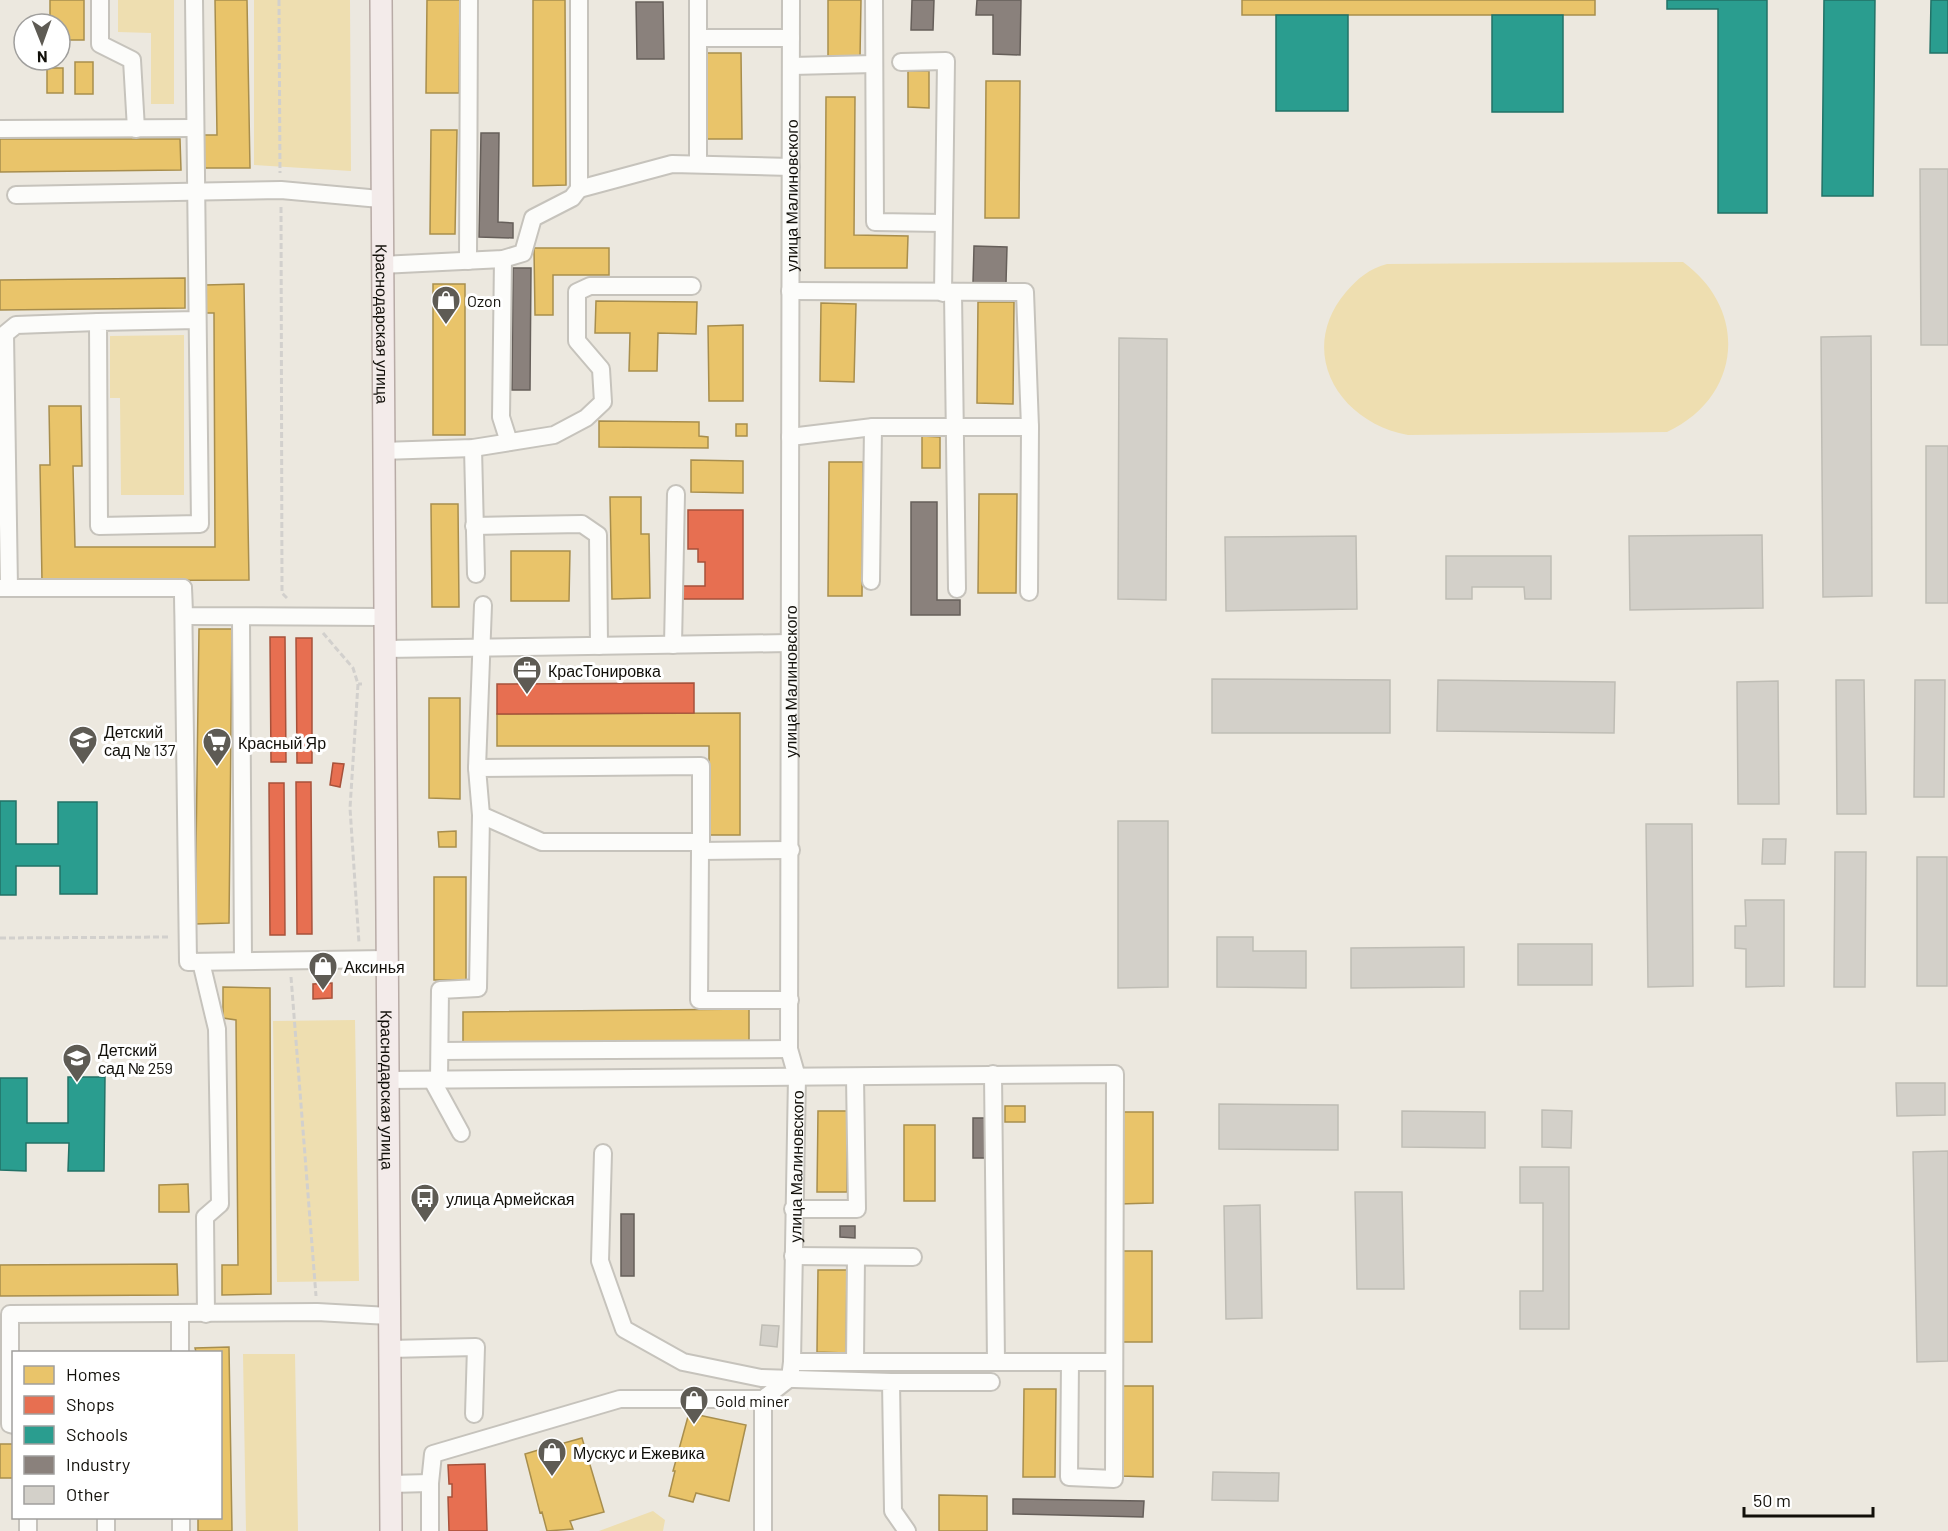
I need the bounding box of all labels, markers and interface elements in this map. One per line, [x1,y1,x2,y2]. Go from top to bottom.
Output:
north arrow [12,12,72,72]
text: N [37,48,48,67]
street label: улица Малиновского [781,119,800,272]
street label: Краснодарская улица [373,244,393,404]
shop icon: Ozon [430,284,462,326]
place label: Ozon [467,291,501,310]
street label: улица Малиновского [780,605,799,758]
office icon: КрасТонировка [511,654,543,696]
place label: КрасТонировка [548,661,661,680]
place label: Детский сад № 137 [104,722,176,759]
school or university icon: Детский сад № 137 [67,724,99,766]
supermarket icon: Красный Яр [201,726,233,768]
place label: Красный Яр [238,733,326,752]
shop icon: Аксинья [307,950,339,992]
place label: Аксинья [344,957,405,976]
street label: Краснодарская улица [378,1010,398,1170]
place label: Детский сад № 259 [98,1040,173,1077]
school or university icon: Детский сад № 259 [61,1042,93,1084]
street label: улица Малиновского [785,1090,806,1243]
bus stop icon: улица Армейская [409,1182,441,1224]
place label: улица Армейская [446,1189,575,1208]
legend [12,1351,222,1519]
text: Homes [66,1363,120,1385]
shop icon: Gold miner [678,1384,710,1426]
place label: Gold miner [715,1391,789,1410]
text: Shops [66,1393,115,1415]
text: Schools [66,1423,128,1445]
shop icon: Мускус и Ежевика [536,1436,568,1478]
place label: Мускус и Ежевика [573,1443,705,1462]
text: Industry [66,1453,130,1475]
scale bar [1744,1480,1873,1518]
text: Other [66,1483,110,1505]
text: 50 m [1753,1489,1791,1511]

